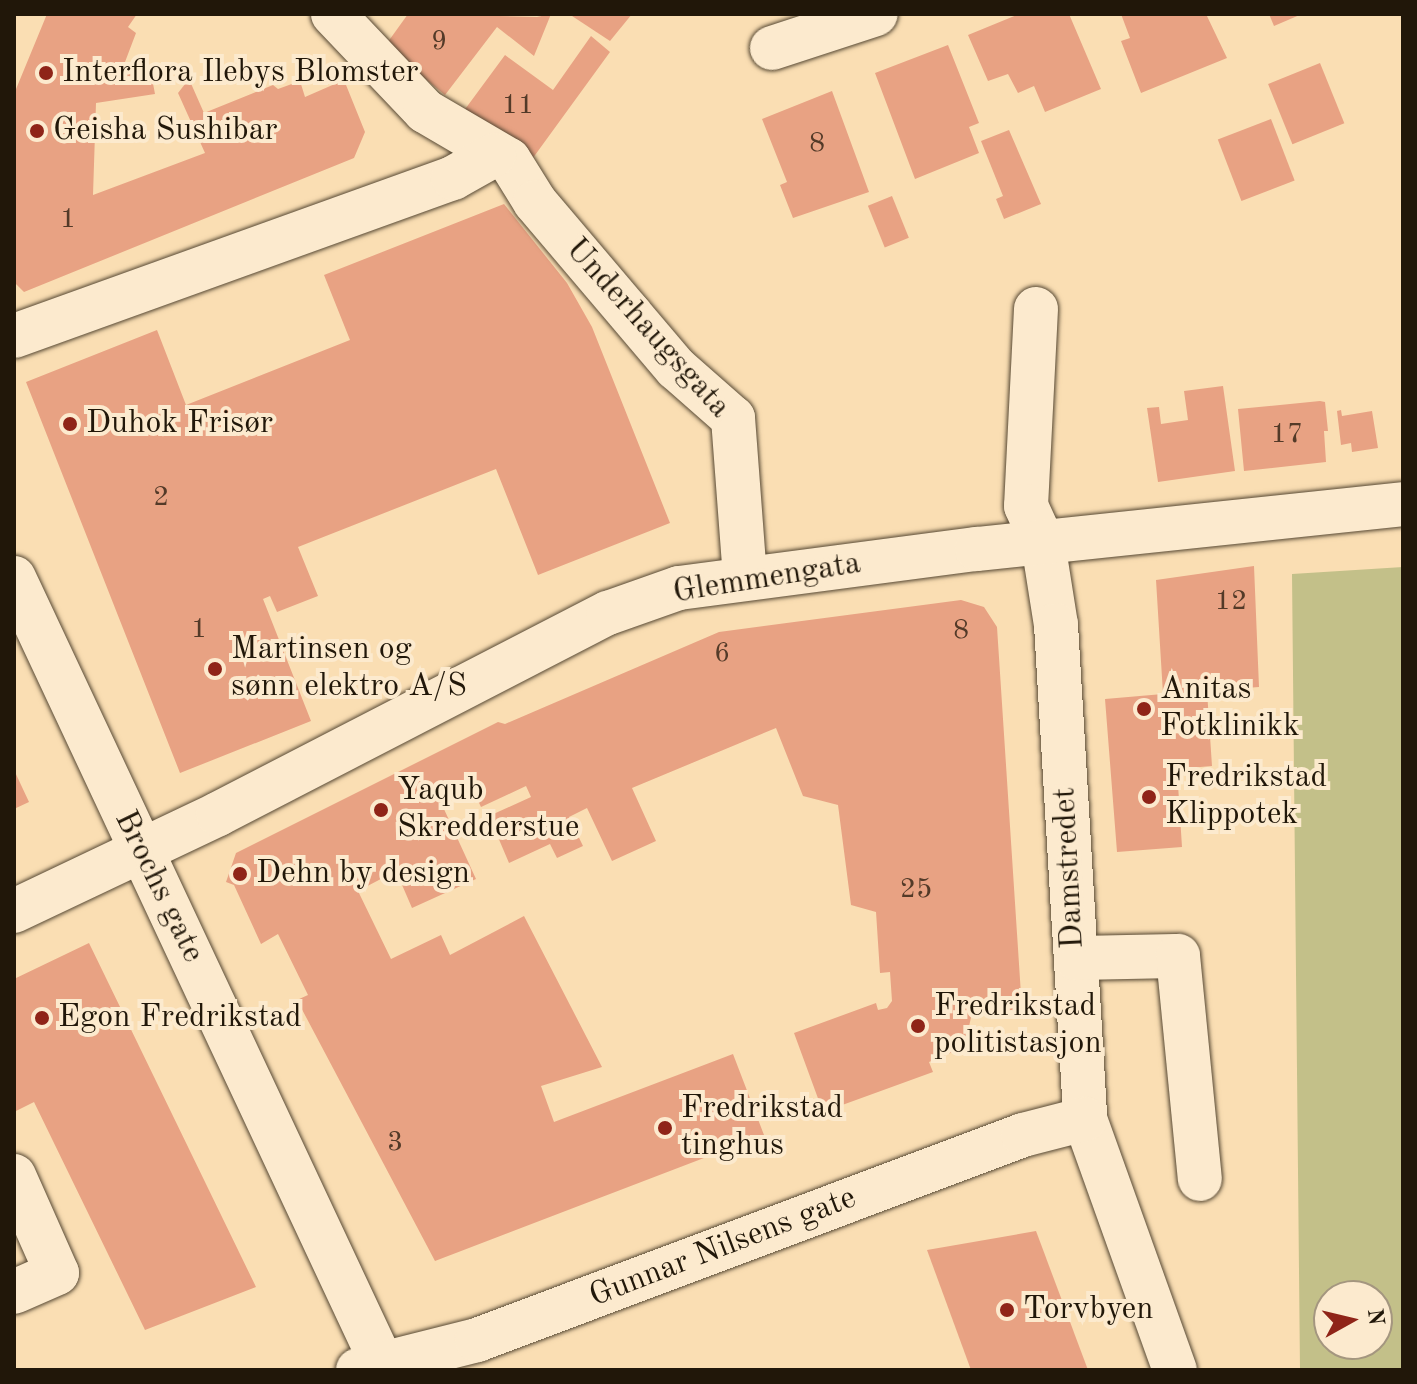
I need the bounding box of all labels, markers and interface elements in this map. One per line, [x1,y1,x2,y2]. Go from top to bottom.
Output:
house number: 9 [431,25,447,59]
place label: Interflora Ilebys Blomster [62,54,419,92]
marker: Interflora Ilebys Blomster [37,64,55,82]
house number: 11 [502,89,534,123]
place label: Geisha Sushibar [53,112,278,150]
marker: Geisha Sushibar [28,122,46,140]
house number: 8 [809,127,825,161]
house number: 1 [60,203,76,237]
street label: Underhaugsgata [556,231,738,427]
place label: Duhok Frisør [86,405,273,443]
marker: Duhok Frisør [61,415,79,433]
house number: 17 [1271,418,1303,452]
house number: 2 [153,481,169,515]
street label: Glemmengata [671,545,863,613]
house number: 12 [1215,585,1247,619]
house number: 1 [191,613,207,647]
house number: 8 [953,614,969,648]
place label: Martinsen og sønn elektro A/S [231,632,467,707]
house number: 6 [714,637,730,671]
marker: Martinsen og sønn elektro A/S [206,660,224,678]
place label: Anitas Fotklinikk [1160,672,1300,747]
marker: Anitas Fotklinikk [1135,700,1153,718]
place label: Fredrikstad Klippotek [1165,760,1327,835]
place label: Yaqub Skredderstue [397,773,579,848]
street label: Damstredet [1047,786,1093,950]
marker: Fredrikstad Klippotek [1140,788,1158,806]
marker: Yaqub Skredderstue [372,801,390,819]
street label: Brochs gate [105,805,211,969]
place label: Dehn by design [256,855,470,893]
marker: Dehn by design [231,865,249,883]
house number: 25 [900,873,932,907]
place label: Fredrikstad politistasjon [934,989,1102,1064]
place label: Egon Fredrikstad [58,999,302,1037]
marker: Egon Fredrikstad [33,1009,51,1027]
marker: Fredrikstad politistasjon [909,1017,927,1035]
place label: Fredrikstad tinghus [681,1091,843,1166]
marker: Fredrikstad tinghus [656,1119,674,1137]
house number: 3 [387,1126,403,1160]
street label: Gunnar Nilsens gate [584,1180,862,1316]
north arrow [1313,1280,1393,1360]
place label: Torvbyen [1023,1291,1153,1329]
marker: Torvbyen [998,1301,1016,1319]
text: N [1363,1307,1387,1327]

